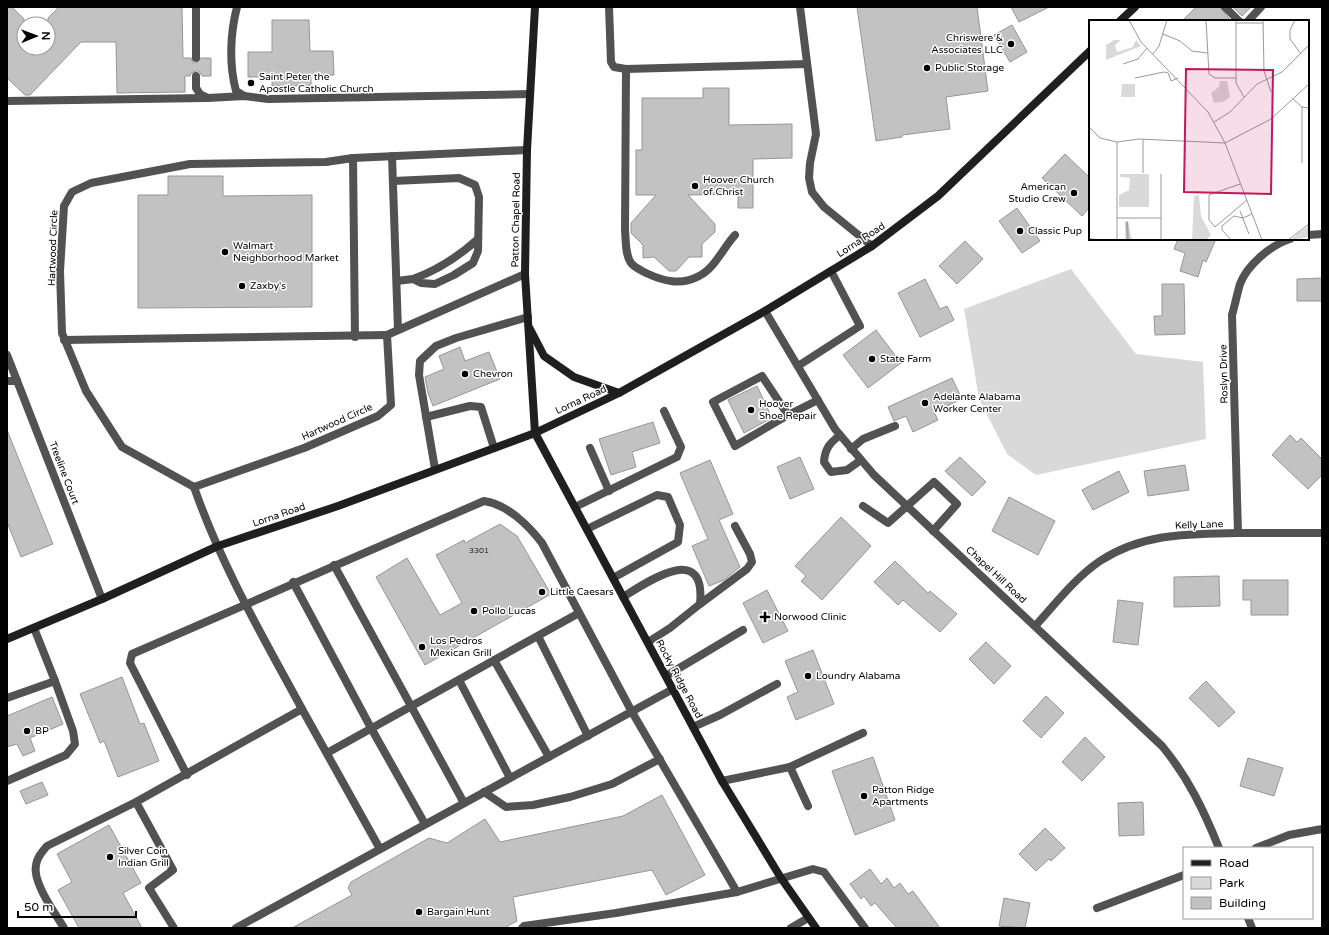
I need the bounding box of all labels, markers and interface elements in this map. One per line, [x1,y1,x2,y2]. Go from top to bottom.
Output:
north arrow [16,16,56,56]
inset map [1089,20,1309,240]
text: N [39,31,52,40]
place label: Chriswere & Associates LLC [931,32,1003,56]
marker: Chriswere & Associates LLC [1006,39,1016,49]
place label: Public Storage [935,62,1004,74]
marker: Public Storage [922,63,932,73]
place label: Saint Peter the Apostle Catholic Church [259,71,374,95]
marker: Saint Peter the Apostle Catholic Church [246,78,256,88]
street label: Patton Chapel Road [509,172,523,268]
place label: Hoover Church of Christ [703,174,774,198]
marker: Hoover Church of Christ [690,181,700,191]
place label: American Studio Crew [1009,181,1066,205]
marker: American Studio Crew [1069,188,1079,198]
street label: Hartwood Circle [46,209,60,286]
street label: Lorna Road [835,220,887,260]
place label: Classic Pup [1028,225,1082,237]
marker: Classic Pup [1015,226,1025,236]
place label: Walmart Neighborhood Market [233,240,339,264]
marker: Walmart Neighborhood Market [220,247,230,257]
place label: Zaxby's [250,280,286,292]
marker: Zaxby's [237,281,247,291]
street label: Roslyn Drive [1217,344,1231,404]
place label: State Farm [880,353,931,365]
marker: State Farm [867,354,877,364]
place label: Chevron [473,368,513,380]
marker: Chevron [460,369,470,379]
street label: Lorna Road [553,383,609,417]
place label: Adelante Alabama Worker Center [933,391,1021,415]
place label: Hoover Shoe Repair [759,398,817,422]
marker: Adelante Alabama Worker Center [920,398,930,408]
street label: Hartwood Circle [300,401,375,443]
marker: Hoover Shoe Repair [746,405,756,415]
street label: Treeline Court [46,440,82,506]
street label: Lorna Road [251,500,307,530]
street label: Kelly Lane [1175,518,1224,532]
street label: Chapel Hill Road [963,544,1029,606]
house number: 3301 [469,546,489,555]
place label: Little Caesars [550,586,614,598]
marker: Little Caesars [537,587,547,597]
place label: Pollo Lucas [482,605,536,617]
marker: Pollo Lucas [469,606,479,616]
marker: Norwood Clinic [759,611,771,623]
place label: Norwood Clinic [774,611,847,623]
place label: Los Pedros Mexican Grill [430,635,492,659]
street label: Rocky Ridge Road [653,638,705,720]
marker: Los Pedros Mexican Grill [417,642,427,652]
place label: Loundry Alabama [816,670,900,682]
marker: Loundry Alabama [803,671,813,681]
place label: BP [35,725,49,737]
marker: BP [22,726,32,736]
place label: Patton Ridge Apartments [872,784,935,808]
marker: Patton Ridge Apartments [859,791,869,801]
place label: Silver Coin Indian Grill [118,845,169,869]
legend [1183,847,1313,919]
marker: Silver Coin Indian Grill [105,852,115,862]
text: Road [1219,856,1249,870]
text: Park [1219,876,1245,890]
scale bar [18,893,136,919]
text: Building [1219,896,1266,910]
text: 50 m [24,900,53,914]
place label: Bargain Hunt [427,906,490,918]
marker: Bargain Hunt [414,907,424,917]

